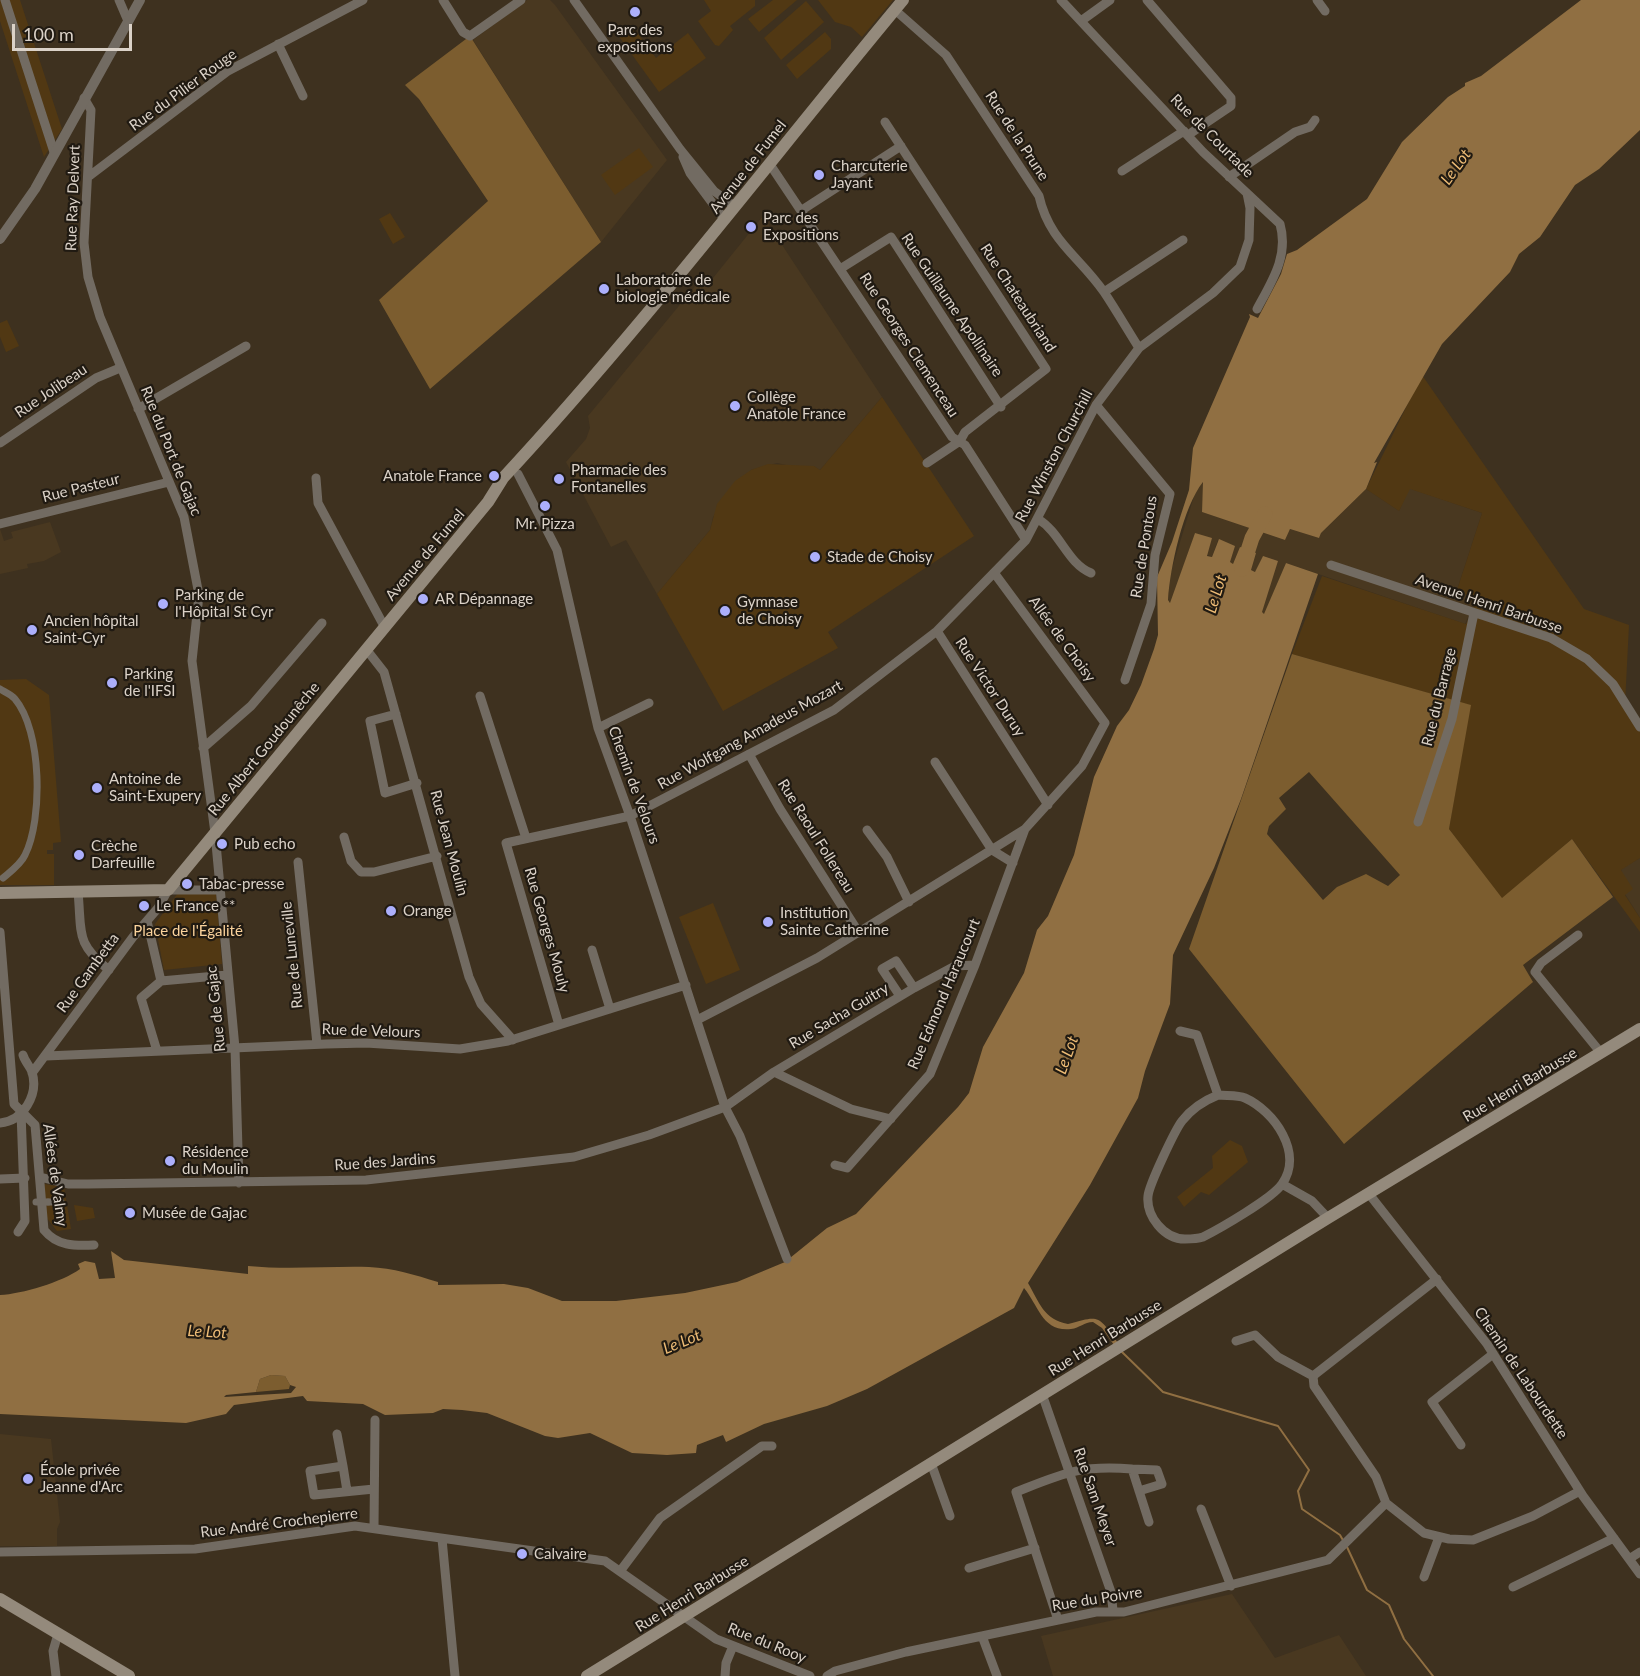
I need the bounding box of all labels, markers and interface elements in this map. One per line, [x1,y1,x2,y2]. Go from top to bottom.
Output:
marker: Parc des expositions [628,5,642,19]
scale bar [15,12,135,50]
place label: Parc des expositions [598,21,672,56]
text: 100 m [23,23,74,45]
street label: Rue du Pilier Rouge [126,45,240,135]
street label: Rue de la Prune [981,88,1053,184]
street label: Rue de Courtade [1166,90,1258,182]
street label: Avenue de Fumel [706,117,790,217]
street label: Rue Ray Delvert [62,145,84,251]
water label: Le Lot [1437,145,1475,189]
place label: Charcuterie Jayant [831,157,908,192]
marker: Charcuterie Jayant [812,168,826,182]
place label: Parc des Expositions [763,209,839,244]
marker: Parc des Expositions [744,220,758,234]
street label: Rue Guillaume Apollinaire [897,230,1007,380]
street label: Rue Chateaubriand [976,240,1060,356]
street label: Rue Georges Clemenceau [856,269,962,421]
place label: Laboratoire de biologie médicale [616,271,730,306]
marker: Laboratoire de biologie médicale [597,282,611,296]
street label: Rue Jolibeau [12,360,90,422]
street label: Rue du Port de Gajac [137,383,205,519]
street label: Rue Winston Churchill [1011,387,1097,525]
place label: Collège Anatole France [747,388,846,423]
marker: Collège Anatole France [728,399,742,413]
place label: Pharmacie des Fontanelles [571,461,666,496]
place label: Anatole France [383,467,482,485]
marker: Anatole France [487,469,501,483]
street label: Rue Pasteur [40,470,122,506]
marker: Pharmacie des Fontanelles [552,472,566,486]
street label: Rue de Pontous [1127,495,1161,599]
marker: Mr. Pizza [538,499,552,513]
street label: Avenue de Fumel [382,506,468,604]
place label: Mr. Pizza [515,515,575,533]
place label: Stade de Choisy [827,548,933,566]
marker: Stade de Choisy [808,550,822,564]
street label: Avenue Henri Barbusse [1413,570,1565,638]
water label: Le Lot [1201,572,1231,616]
place label: Parking de l'Hôpital St Cyr [175,586,274,621]
place label: AR Dépannage [435,590,533,608]
marker: AR Dépannage [416,592,430,606]
place label: Gymnase de Choisy [737,593,802,628]
street label: Allée de Choisy [1025,593,1099,685]
marker: Parking de l'Hôpital St Cyr [156,597,170,611]
marker: Gymnase de Choisy [718,604,732,618]
place label: Ancien hôpital Saint-Cyr [44,612,139,647]
marker: Ancien hôpital Saint-Cyr [25,623,39,637]
street label: Rue Victor Duruy [951,634,1029,740]
street label: Rue du Barrage [1418,646,1460,748]
place label: Parking de l'IFSI [124,665,176,700]
marker: Parking de l'IFSI [105,676,119,690]
street label: Rue Wolfgang Amadeus Mozart [654,677,846,793]
street label: Rue Albert Goudounêche [205,679,323,819]
street label: Chemin de Velours [604,724,664,846]
place label: Antoine de Saint-Exupery [109,770,201,805]
street label: Rue Raoul Follereau [774,776,858,896]
marker: Antoine de Saint-Exupery [90,781,104,795]
street label: Rue Jean Moulin [426,788,472,898]
place label: Pub echo [234,835,295,853]
place label: Crèche Darfeuille [91,837,155,872]
marker: Pub echo [215,837,229,851]
marker: Crèche Darfeuille [72,848,86,862]
street label: Rue Georges Mouly [520,865,574,995]
place label: Tabac-presse [199,875,284,893]
marker: Tabac-presse [180,877,194,891]
place label: Le France ** [156,897,235,915]
marker: Le France ** [137,899,151,913]
street label: Rue de Luneville [277,901,307,1009]
place label: Orange [403,902,452,920]
marker: Orange [384,904,398,918]
place label: Institution Sainte Catherine [780,904,889,939]
marker: Institution Sainte Catherine [761,915,775,929]
street label: Rue Edmond Haraucourt [904,916,984,1072]
park label: Place de l'Égalité [133,922,243,940]
street label: Rue Gambetta [53,930,123,1016]
street label: Rue de Gajac [203,965,229,1053]
street label: Rue Sacha Guitry [786,979,892,1053]
street label: Rue de Velours [321,1020,421,1042]
water label: Le Lot [1051,1033,1083,1077]
street label: Rue Henri Barbusse [1460,1044,1580,1126]
street label: Allées de Valmy [39,1123,71,1227]
place label: Résidence du Moulin [182,1143,249,1178]
street label: Rue des Jardins [334,1149,436,1175]
marker: Résidence du Moulin [163,1154,177,1168]
place label: Musée de Gajac [142,1204,247,1222]
marker: Musée de Gajac [123,1206,137,1220]
street label: Rue Henri Barbusse [1045,1296,1165,1380]
street label: Chemin de Labourdette [1470,1304,1572,1442]
water label: Le Lot [187,1321,227,1343]
water label: Le Lot [660,1326,704,1358]
street label: Rue Sam Meyer [1070,1445,1120,1549]
place label: École privée Jeanne d'Arc [40,1461,123,1496]
marker: École privée Jeanne d'Arc [21,1472,35,1486]
street label: Rue André Crochepierre [199,1504,359,1542]
place label: Calvaire [534,1545,587,1563]
marker: Calvaire [515,1547,529,1561]
street label: Rue Henri Barbusse [632,1552,752,1636]
street label: Rue du Poivre [1050,1583,1144,1615]
street label: Rue du Rooy [725,1619,809,1667]

